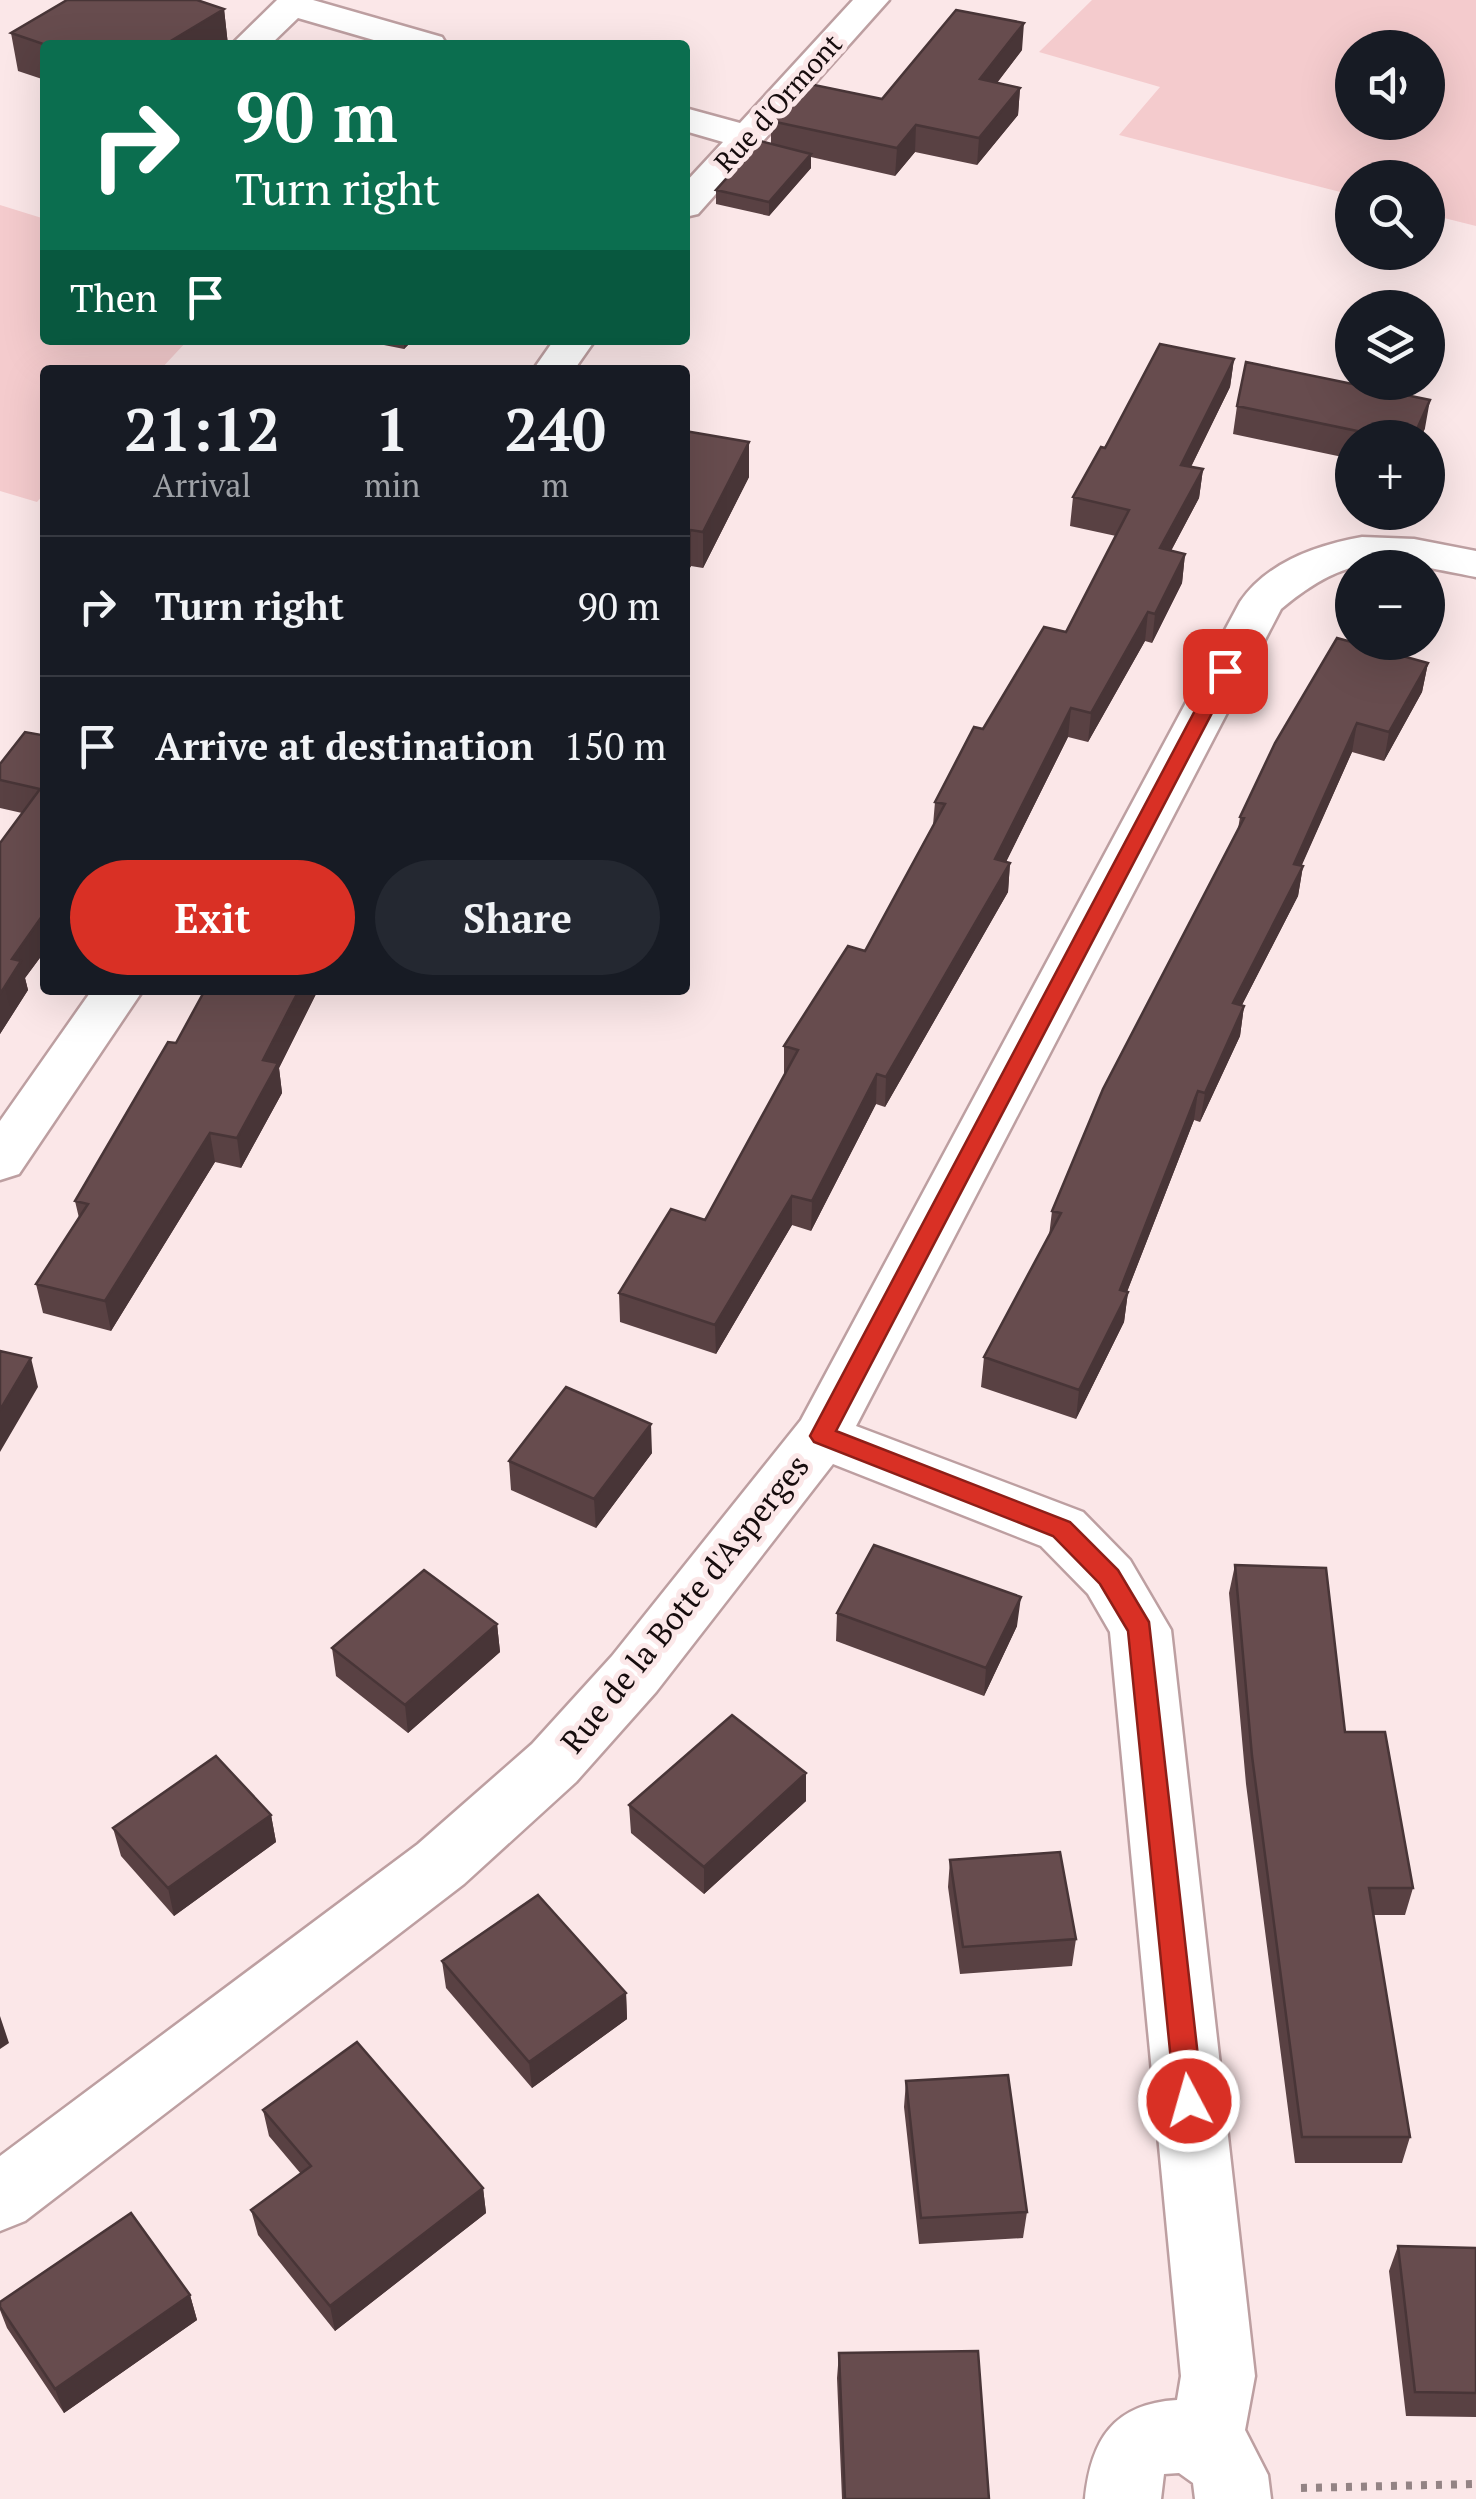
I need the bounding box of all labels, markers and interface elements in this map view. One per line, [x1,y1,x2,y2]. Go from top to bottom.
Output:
street label: Rue d'Ormont [706,25,850,180]
map controls [1335,30,1445,660]
button: sound [1335,30,1445,140]
text: 90 m [235,69,398,162]
icon: right [70,80,200,210]
text: Turn right [235,158,440,218]
button: search [1335,160,1445,270]
icon: arrive [178,270,233,325]
text: Then [70,273,158,323]
button: layers [1335,290,1445,400]
text: 21:12 [124,389,280,468]
text: 1 [375,389,409,468]
text: 240 [504,389,606,468]
button: + [1335,420,1445,530]
text: Arrival [153,464,251,506]
text: min [364,464,420,506]
text: m [541,464,569,506]
button: − [1335,550,1445,660]
icon: right [70,579,125,634]
text: Turn right [155,581,344,631]
text: 90 m [577,581,660,631]
pin [1183,629,1268,714]
icon: arrive [1198,644,1253,699]
icon: arrive [70,719,125,774]
text: Arrive at destination [155,721,534,771]
text: 150 m [564,721,667,771]
button: Exit [70,860,355,975]
button: Share [375,860,660,975]
street label: Rue de la Botte d'Asperges [551,1445,818,1761]
position arrow [1137,2049,1241,2153]

